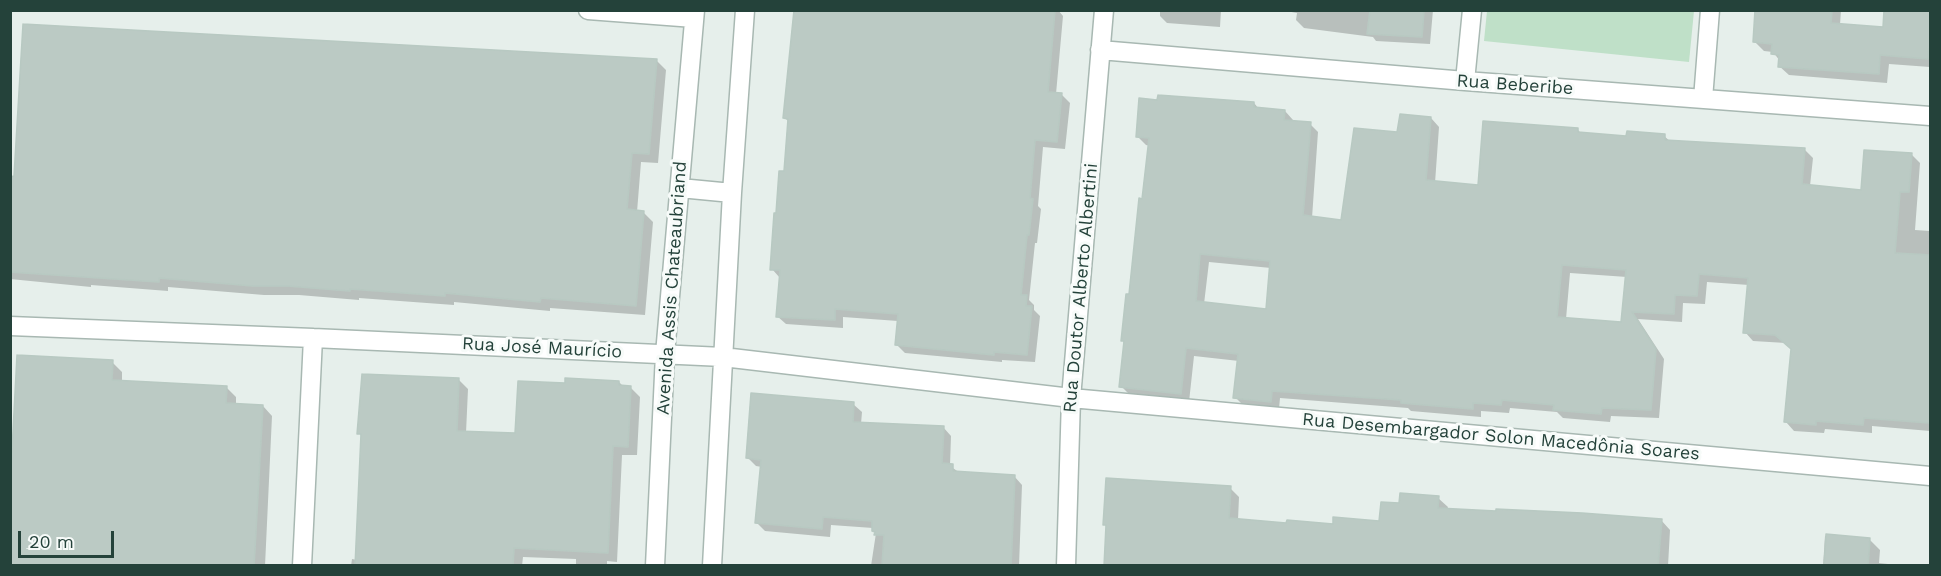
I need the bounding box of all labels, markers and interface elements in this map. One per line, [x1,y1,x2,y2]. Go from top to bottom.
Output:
street label: Rua Beberibe [1456,70,1574,100]
street label: Avenida Assis Chateaubriand [652,160,692,416]
street label: Rua Doutor Alberto Albertini [1059,162,1103,414]
street label: Rua José Maurício [461,333,623,363]
street label: Rua Desembargador Solon Macedônia Soares [1301,409,1701,465]
scale bar [21,519,117,557]
text: 20 m [29,531,74,552]

